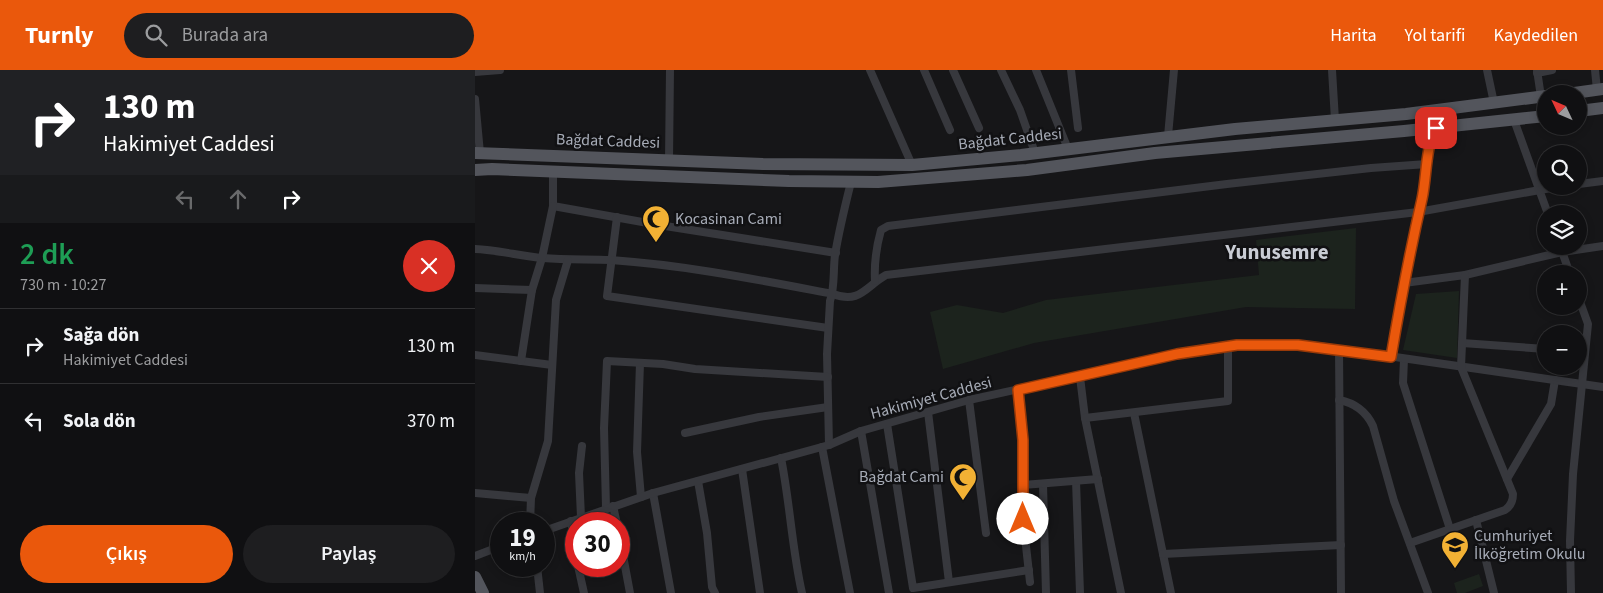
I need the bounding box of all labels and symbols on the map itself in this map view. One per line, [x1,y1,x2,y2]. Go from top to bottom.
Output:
north arrow [1537,85,1587,135]
pin [1415,107,1457,149]
street label: Bağdat Caddesi [957,123,1063,155]
street label: Bağdat Caddesi [556,128,660,154]
mosque icon: Kocasinan Cami [641,204,671,243]
place label: Kocasinan Cami [675,208,782,230]
district label: Yunusemre [1224,237,1329,267]
street label: Hakimiyet Caddesi [868,371,994,425]
mosque icon: Bağdat Cami [948,462,978,501]
place label: Bağdat Cami [859,466,944,488]
position arrow [996,492,1048,544]
speed limit sign: 30 [565,512,630,577]
place label: Cumhuriyet İlköğretim Okulu [1474,525,1585,565]
school or university icon: Cumhuriyet İlköğretim Okulu [1440,530,1470,569]

